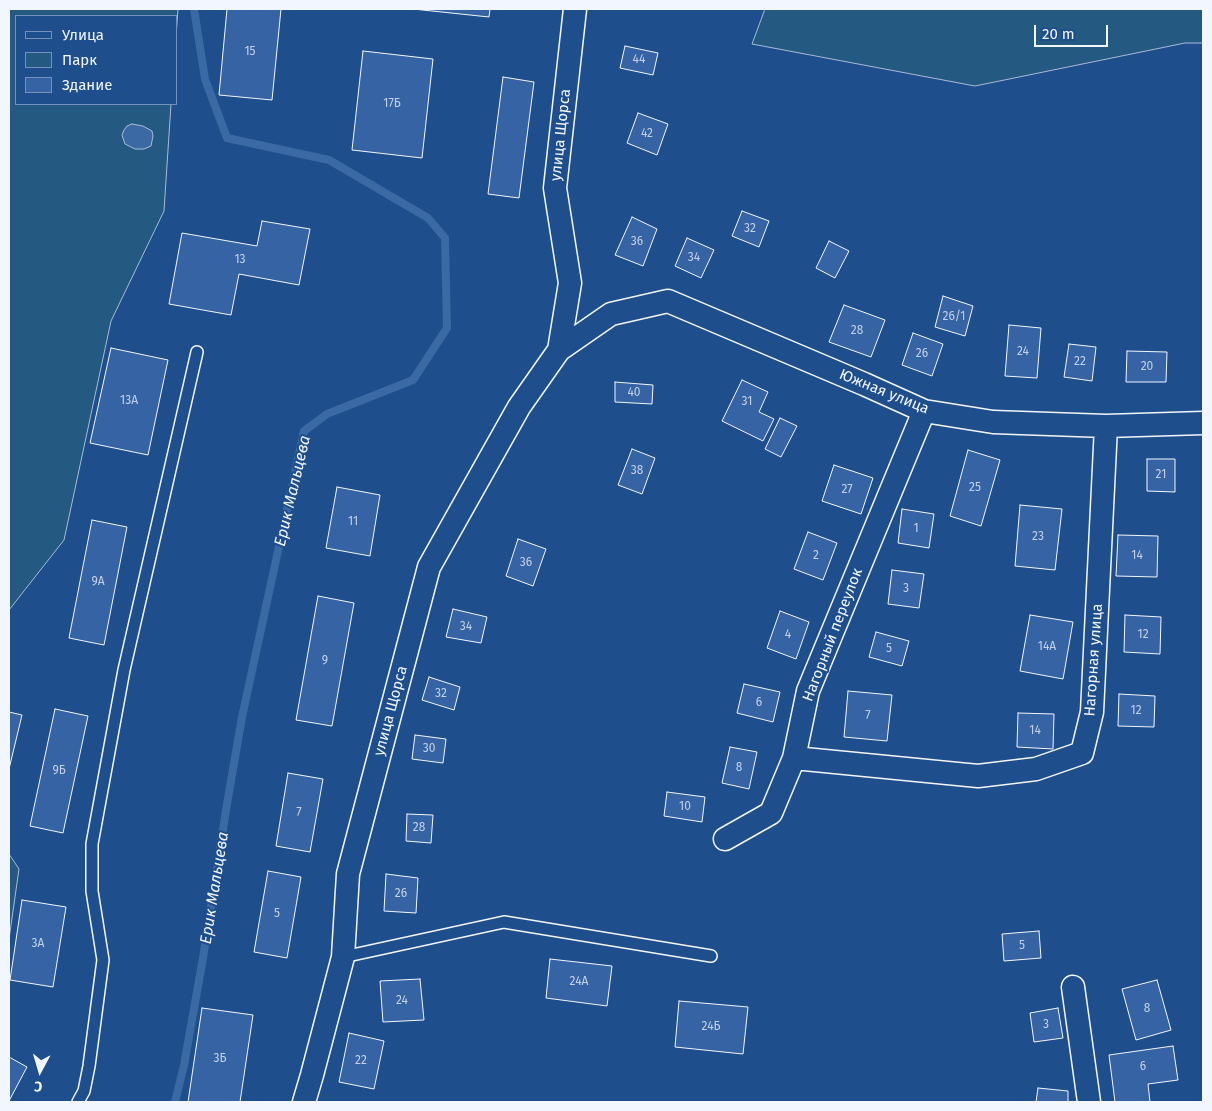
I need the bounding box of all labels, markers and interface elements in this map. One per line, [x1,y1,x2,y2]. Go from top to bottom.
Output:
legend [15,15,178,105]
scale bar [1037,15,1111,47]
text: 20 m [1042,25,1075,43]
text: Улица [62,26,104,44]
house number: 15 [244,45,256,59]
text: Парк [62,51,97,69]
house number: 44 [633,53,645,67]
text: Здание [62,76,112,94]
street label: улица Щорса [547,88,575,182]
house number: 17Б [383,97,401,111]
house number: 42 [641,127,653,141]
house number: 32 [744,222,756,236]
house number: 36 [631,235,643,249]
house number: 34 [688,251,700,265]
house number: 13 [234,253,246,267]
house number: 26/1 [943,310,965,324]
house number: 28 [851,324,863,338]
house number: 24 [1017,345,1029,359]
house number: 26 [916,347,928,361]
house number: 22 [1074,355,1086,369]
house number: 20 [1141,360,1153,374]
street label: Южная улица [836,366,932,418]
house number: 40 [627,386,641,400]
house number: 13А [120,394,138,408]
house number: 31 [742,395,752,409]
water label: Ерик Мальцева [271,434,315,548]
house number: 38 [631,464,643,478]
house number: 21 [1156,468,1166,482]
house number: 25 [969,481,981,495]
house number: 27 [841,483,853,497]
house number: 11 [348,515,358,529]
house number: 1 [913,522,919,536]
house number: 23 [1032,530,1044,544]
house number: 2 [813,549,819,563]
house number: 14 [1131,549,1143,563]
house number: 36 [520,556,532,570]
street label: Нагорный переулок [799,566,867,704]
house number: 9А [91,575,105,589]
house number: 3 [903,582,909,596]
street label: Нагорная улица [1081,603,1107,717]
house number: 34 [460,620,472,634]
house number: 4 [785,628,791,642]
house number: 12 [1137,628,1149,642]
house number: 14А [1038,640,1056,654]
house number: 5 [886,642,892,656]
house number: 9 [322,654,328,668]
street label: улица Щорса [370,664,412,758]
house number: 32 [435,687,447,701]
house number: 6 [756,696,762,710]
house number: 12 [1130,704,1142,718]
house number: 7 [865,709,871,723]
house number: 14 [1029,724,1041,738]
house number: 30 [423,742,435,756]
house number: 8 [736,761,742,775]
house number: 9Б [52,764,66,778]
house number: 10 [679,800,691,814]
house number: 7 [296,806,302,820]
house number: 28 [413,821,425,835]
water label: Ерик Мальцева [197,831,233,945]
house number: 26 [395,887,407,901]
house number: 5 [274,907,280,921]
house number: 3А [32,937,44,951]
house number: 5 [1019,939,1025,953]
house number: 24А [570,975,588,989]
house number: 24 [396,994,408,1008]
house number: 8 [1144,1002,1150,1016]
house number: 3 [1043,1018,1049,1032]
house number: 24Б [702,1020,720,1034]
north arrow [15,1046,65,1096]
house number: 3Б [214,1052,226,1066]
house number: 22 [355,1054,367,1068]
house number: 6 [1140,1060,1146,1074]
text: С [33,1078,43,1095]

